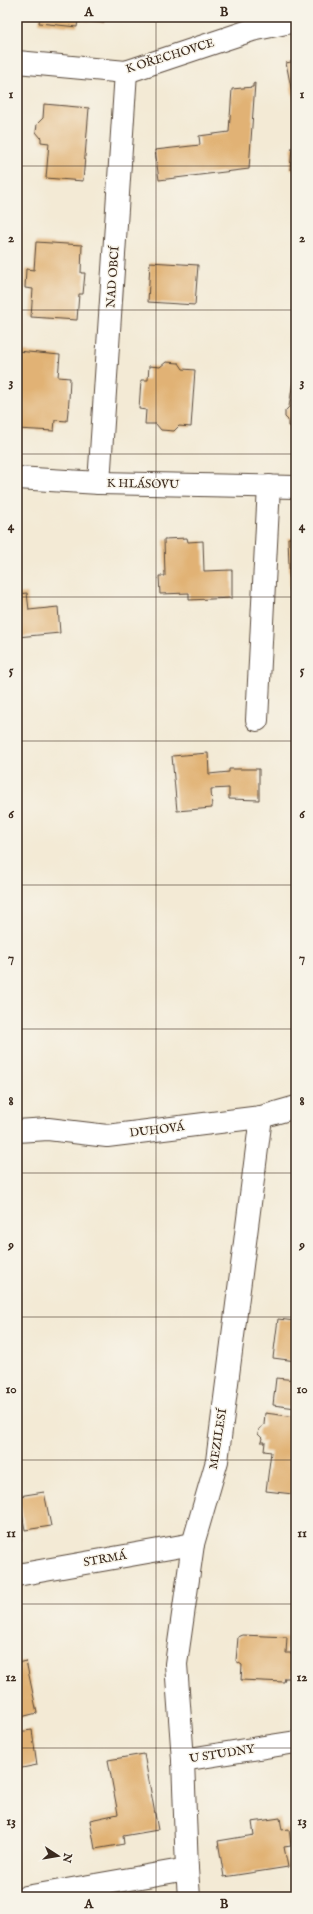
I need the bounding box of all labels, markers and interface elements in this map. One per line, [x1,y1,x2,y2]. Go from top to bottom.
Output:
text: A [84,4,95,21]
text: B [220,4,229,21]
street label: K OŘECHOVCE [124,34,216,77]
text: 1 [9,86,14,103]
text: 1 [300,86,305,103]
text: 2 [8,230,14,247]
text: 2 [299,230,305,247]
street label: NAD OBCÍ [102,245,123,308]
text: 3 [9,374,14,391]
text: 3 [300,374,305,391]
street label: K HLÁSOVU [107,475,180,492]
text: 4 [8,518,15,535]
text: 4 [299,518,306,535]
text: 5 [9,662,14,679]
text: 5 [300,662,305,679]
text: 6 [8,806,14,823]
text: 6 [299,806,305,823]
text: 7 [8,950,14,967]
text: 7 [299,950,305,967]
text: 8 [8,1093,14,1110]
text: 8 [299,1093,305,1110]
street label: DUHOVÁ [129,1118,186,1141]
text: 9 [7,1237,14,1254]
text: 9 [298,1237,305,1254]
text: 10 [5,1381,17,1398]
text: 10 [296,1381,308,1398]
street label: MEZILESÍ [205,1407,230,1470]
text: 11 [6,1525,16,1542]
text: 11 [297,1525,307,1542]
street label: STRMÁ [82,1547,129,1570]
text: 12 [6,1669,16,1686]
text: 12 [297,1669,307,1686]
street label: U STUDNY [188,1741,257,1767]
text: 13 [6,1813,16,1830]
text: 13 [297,1813,307,1830]
north arrow [38,1836,78,1876]
text: N [59,1851,75,1864]
text: A [84,1896,95,1913]
text: B [220,1896,229,1913]

